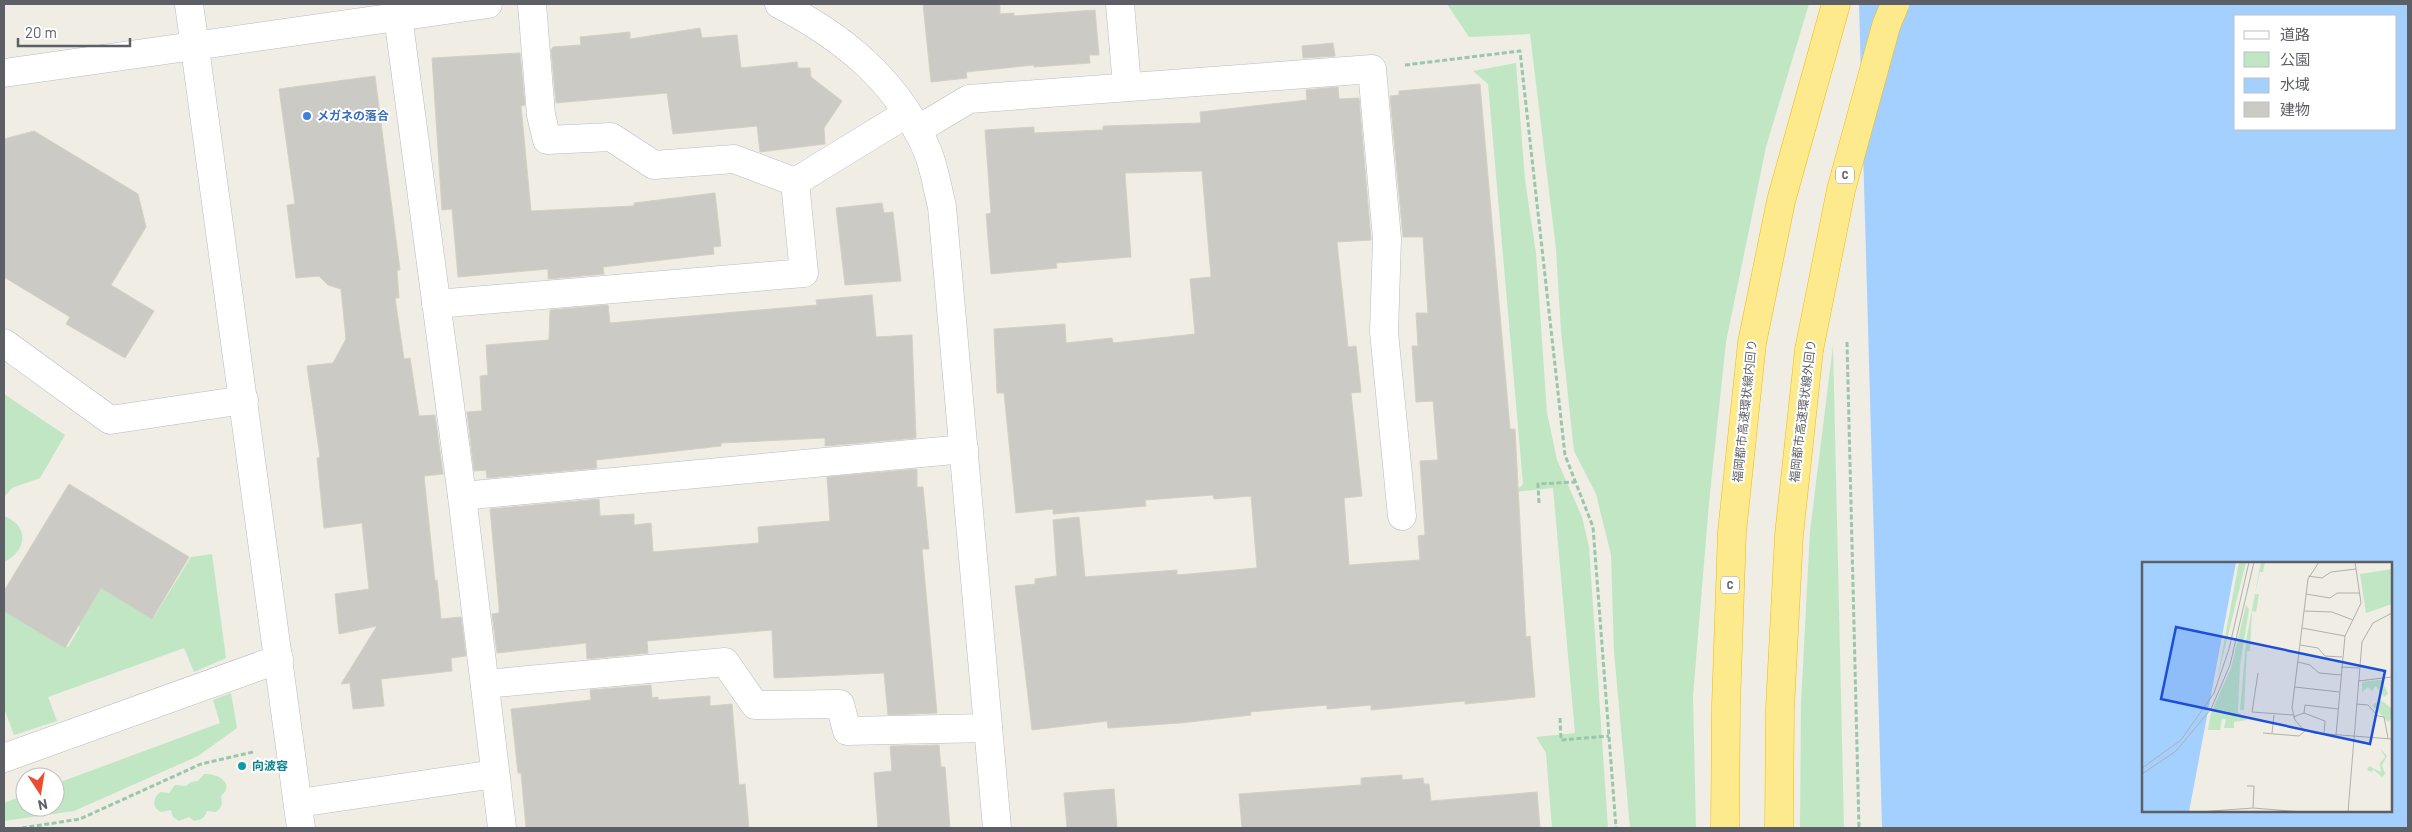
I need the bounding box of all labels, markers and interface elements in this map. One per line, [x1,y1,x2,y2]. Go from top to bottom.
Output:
scale bar [18,15,130,47]
legend [2234,15,2397,130]
text: 20 m [25,23,57,41]
text: 道路 [2280,25,2310,43]
text: 公園 [2280,50,2310,68]
text: 水域 [2280,75,2310,93]
text: 建物 [2280,100,2310,118]
place label: メガネの落合 [317,108,389,122]
marker: メガネの落合 [301,110,313,122]
road number: C [1836,166,1854,184]
street label: 福岡都市高速環状線内回り [1730,339,1758,483]
street label: 福岡都市高速環状線外回り [1786,339,1818,483]
inset map [2142,562,2392,812]
road number: C [1721,576,1739,594]
place label: 向波容 [252,758,288,772]
marker: 向波容 [236,760,248,772]
north arrow [15,767,65,817]
text: N [36,796,49,814]

